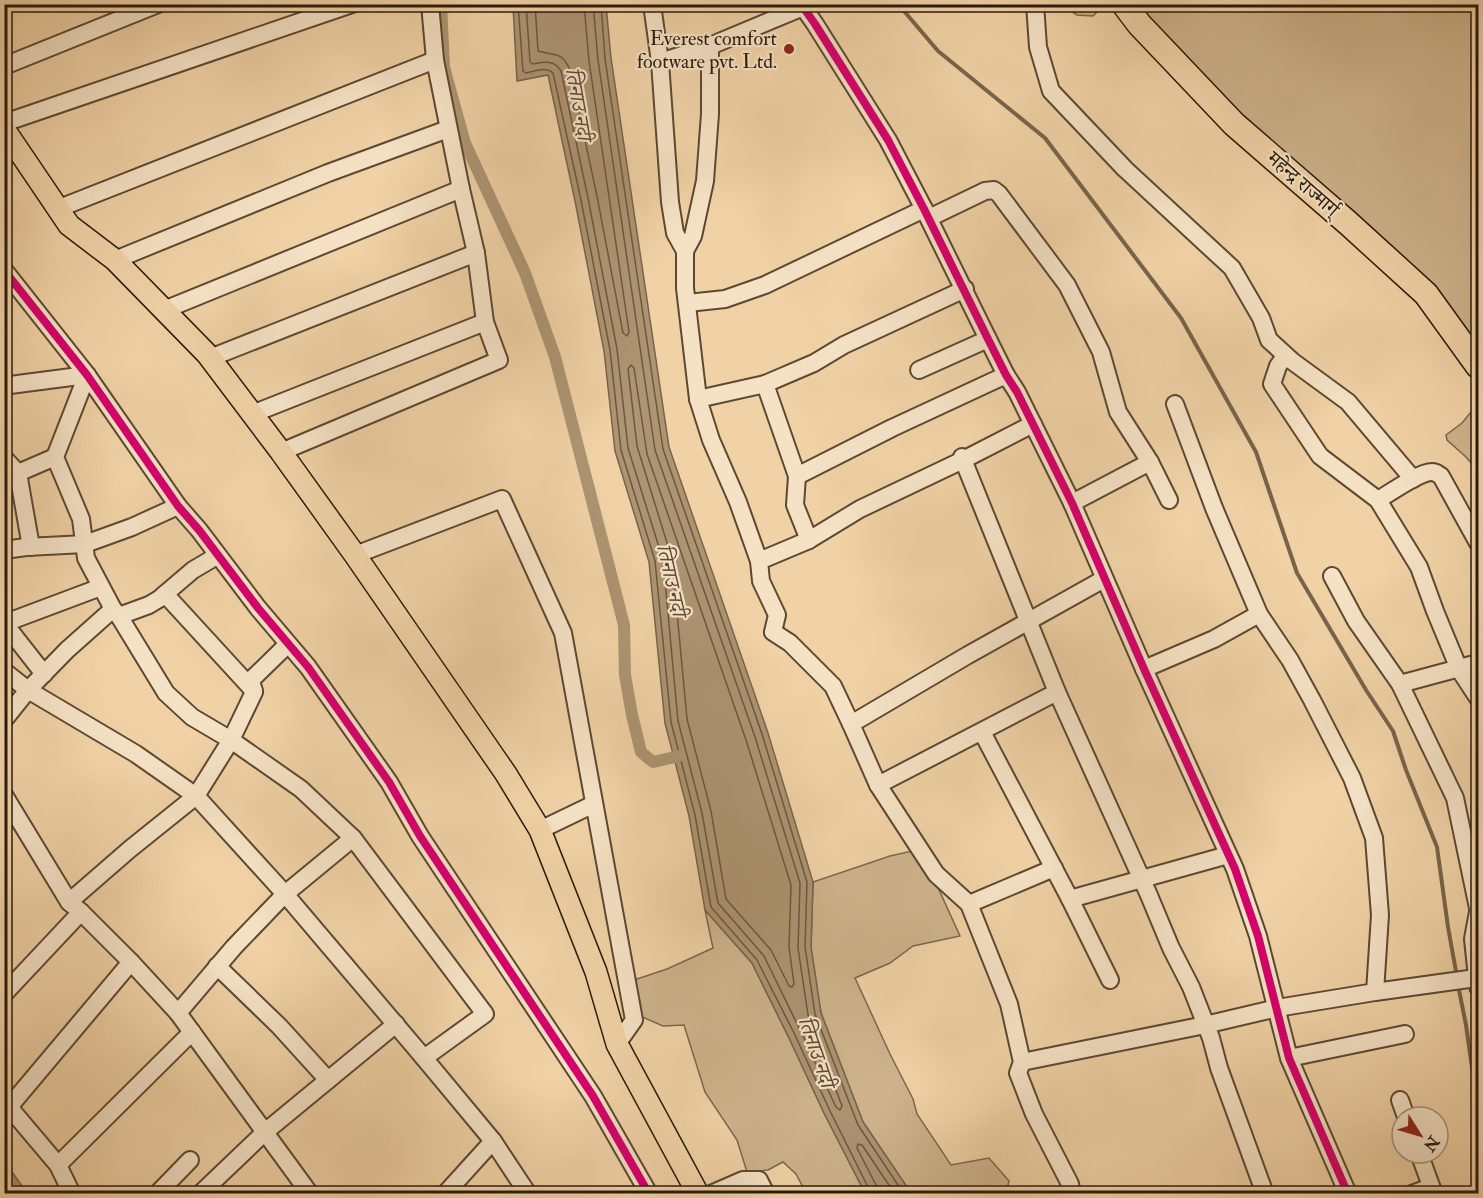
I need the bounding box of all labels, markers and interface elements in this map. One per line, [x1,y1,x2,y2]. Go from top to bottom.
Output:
place label: Everest comfort footware pvt. Ltd. [637,26,778,75]
marker: Everest comfort footware pvt. Ltd. [782,42,796,56]
water label: तिनाउ नदी [558,66,598,146]
street label: महेन्द्र राज्मार्ग् [1261,145,1347,224]
water label: तिनाउ नदी [650,542,693,622]
water label: तिनाउ नदी [791,1013,842,1094]
north arrow [1390,1105,1450,1165]
text: N [1418,1131,1444,1156]

